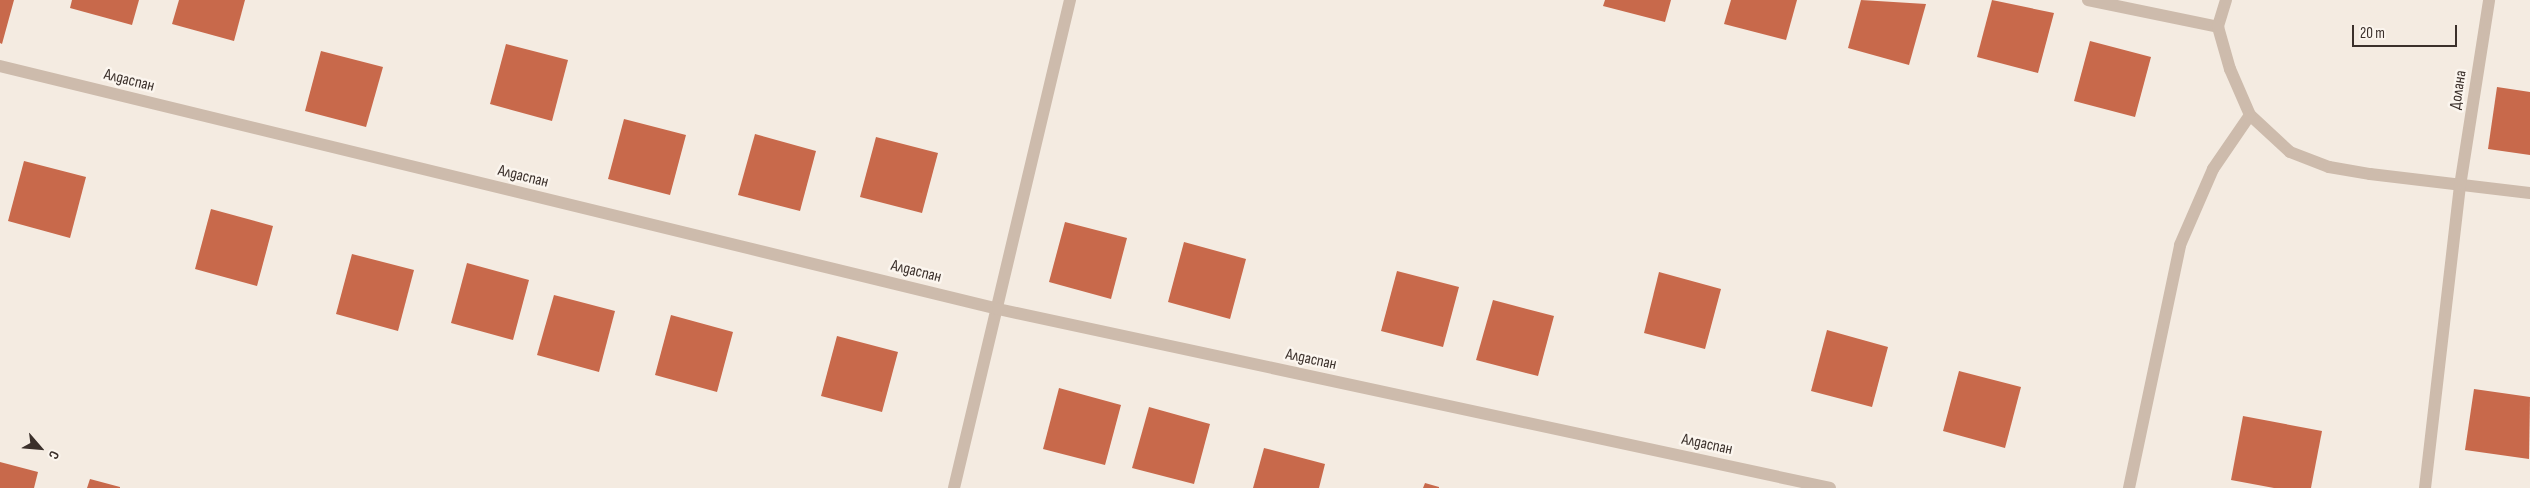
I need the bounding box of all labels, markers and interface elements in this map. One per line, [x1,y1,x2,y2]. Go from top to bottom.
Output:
scale bar [2355,15,2460,47]
text: 20 m [2360,24,2385,43]
street label: Алдаспан [102,65,156,97]
street label: Долана [2446,69,2472,111]
street label: Алдаспан [496,161,550,193]
street label: Алдаспан [889,256,943,288]
street label: Алдаспан [1284,345,1338,375]
north arrow [15,423,65,473]
street label: Алдаспан [1680,430,1734,460]
text: С [45,448,63,462]

